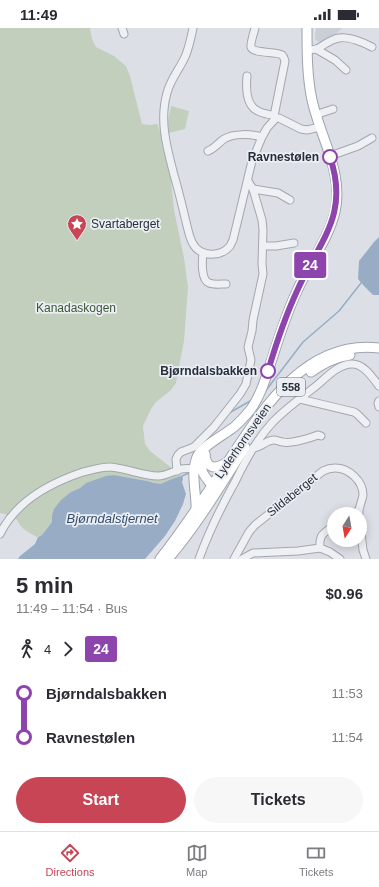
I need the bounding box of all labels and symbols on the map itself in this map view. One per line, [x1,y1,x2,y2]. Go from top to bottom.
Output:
marker: Ravnestølen [322,149,338,165]
place label: Ravnestølen [248,150,319,164]
place icon: Svartaberget [66,213,88,241]
place label: Svartaberget [91,217,160,231]
line badge: 24 [292,252,328,278]
park label: Kanadaskogen [36,301,116,315]
marker: Bjørndalsbakken [260,363,276,379]
place label: Bjørndalsbakken [160,364,257,378]
road number: 558 [277,378,305,396]
street label: Lyderhornsveien [212,401,274,481]
street label: Sildaberget [264,470,321,520]
north arrow [327,507,367,547]
water label: Bjørndalstjernet [66,511,159,526]

